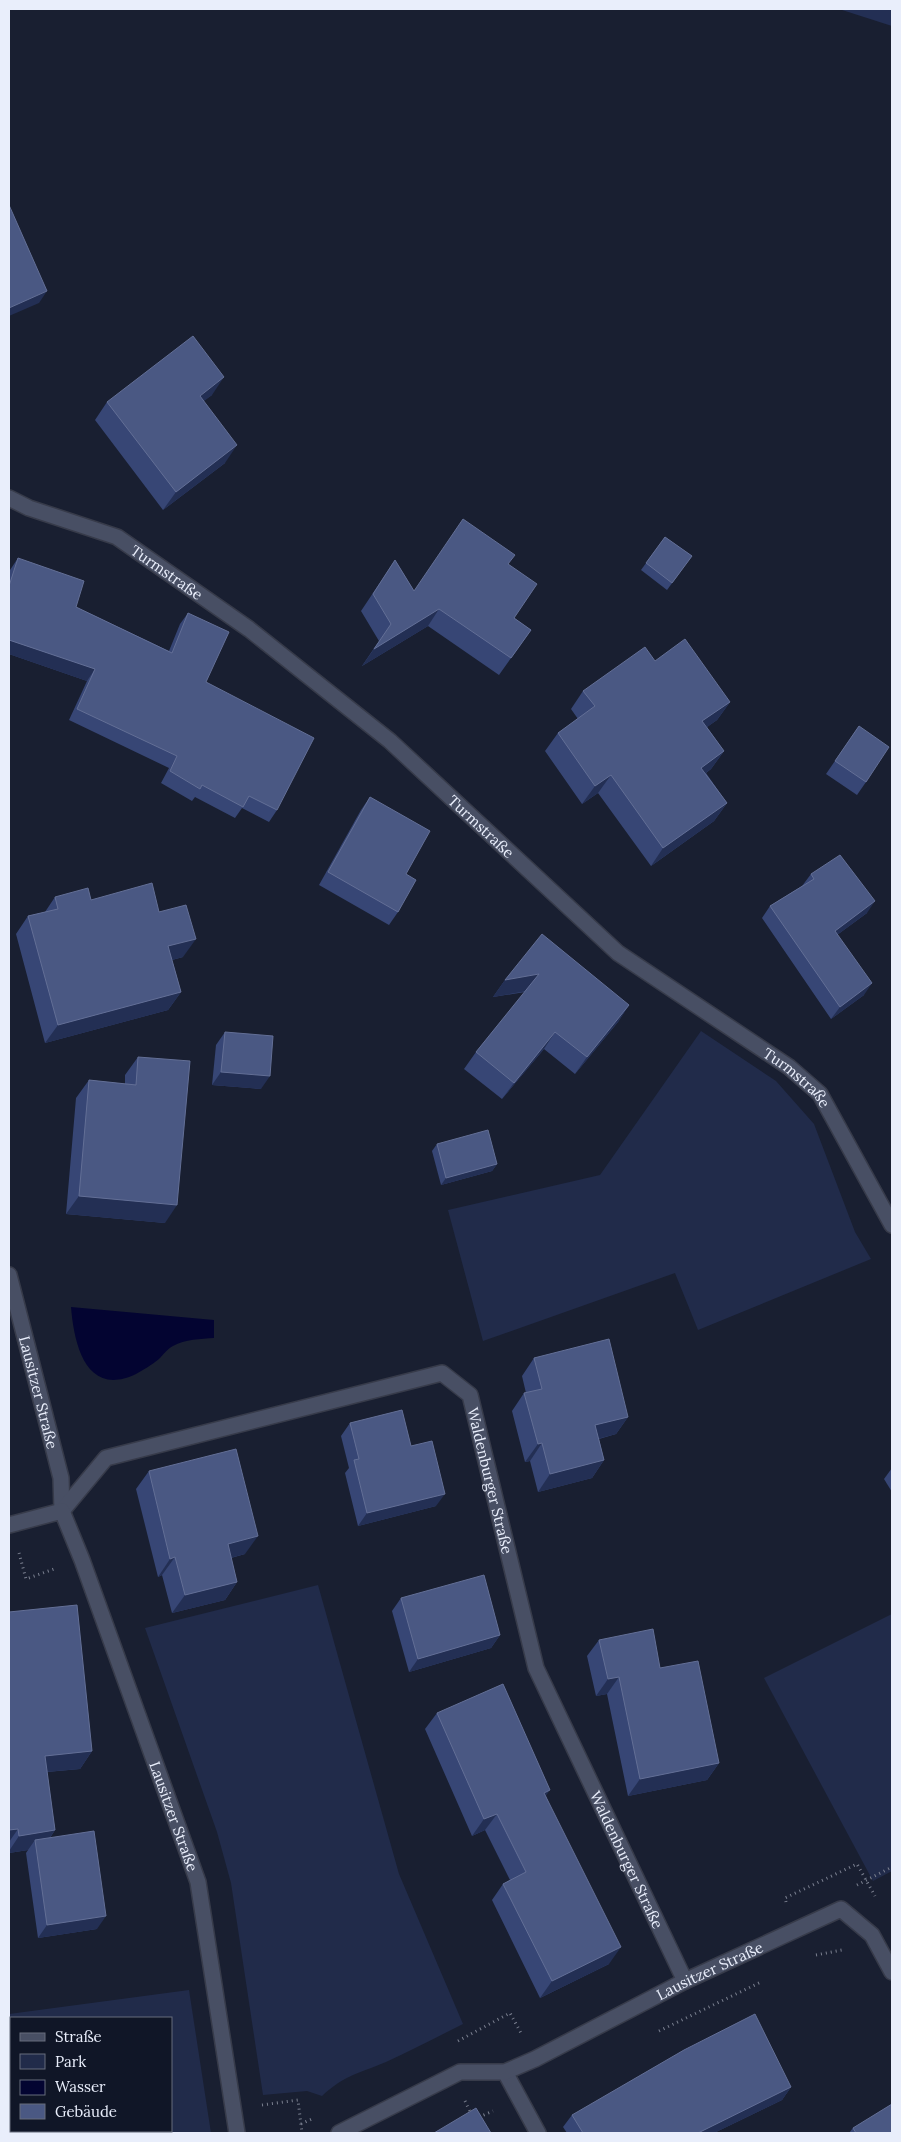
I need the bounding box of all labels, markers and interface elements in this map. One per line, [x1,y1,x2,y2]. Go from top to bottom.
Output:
street label: Turmstraße [127,540,207,604]
street label: Turmstraße [444,791,519,862]
street label: Turmstraße [760,1043,835,1111]
street label: Lausitzer Straße [15,1334,63,1451]
street label: Waldenburger Straße [464,1405,518,1556]
street label: Lausitzer Straße [146,1758,203,1874]
street label: Waldenburger Straße [586,1788,668,1931]
street label: Lausitzer Straße [653,1937,766,2004]
legend [10,2017,172,2132]
text: Straße [55,2027,102,2046]
text: Park [55,2052,86,2071]
text: Wasser [55,2077,106,2096]
text: Gebäude [55,2102,117,2121]

